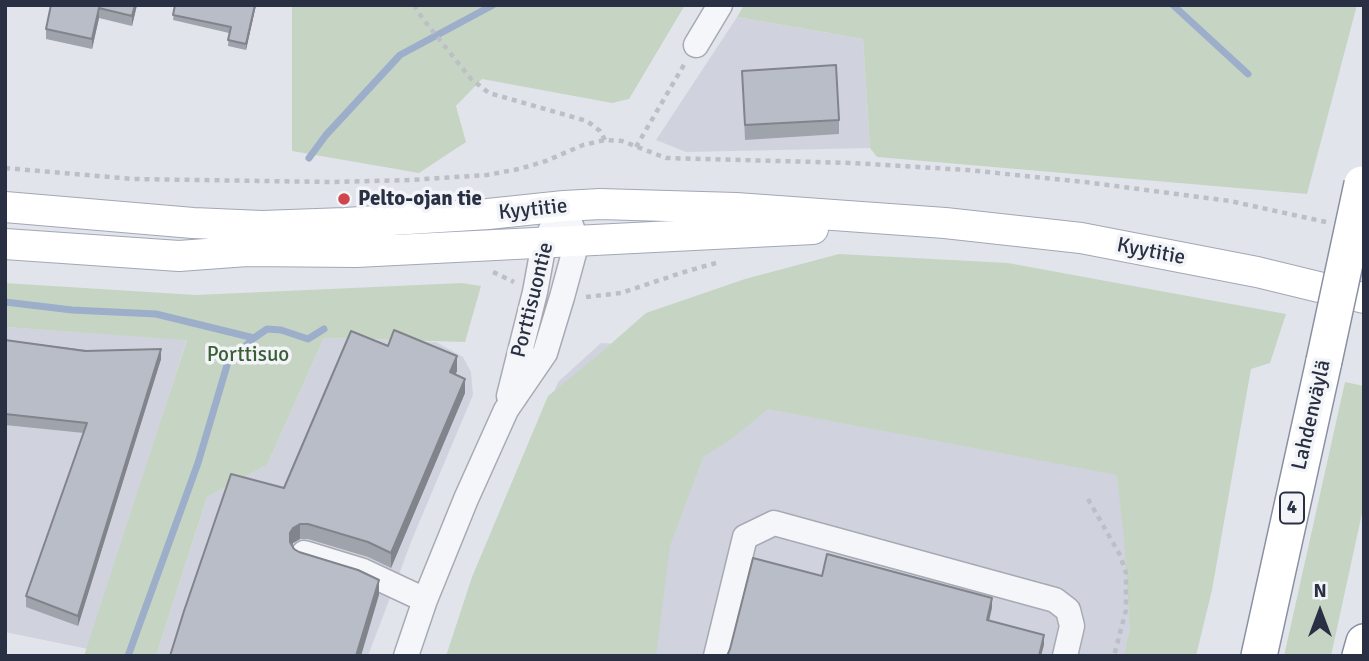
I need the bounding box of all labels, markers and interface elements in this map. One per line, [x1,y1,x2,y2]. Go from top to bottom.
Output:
place label: Pelto-ojan tie [358,186,482,212]
marker: Pelto-ojan tie [336,191,352,207]
street label: Kyytitie [497,194,569,226]
street label: Kyytitie [1115,233,1187,271]
street label: Porttisuontie [507,240,559,360]
park label: Porttisuo [207,342,289,368]
street label: Lahdenväylä [1287,358,1337,472]
road number: 4 [1280,492,1304,524]
north arrow [1285,577,1355,647]
text: N [1313,579,1327,603]

